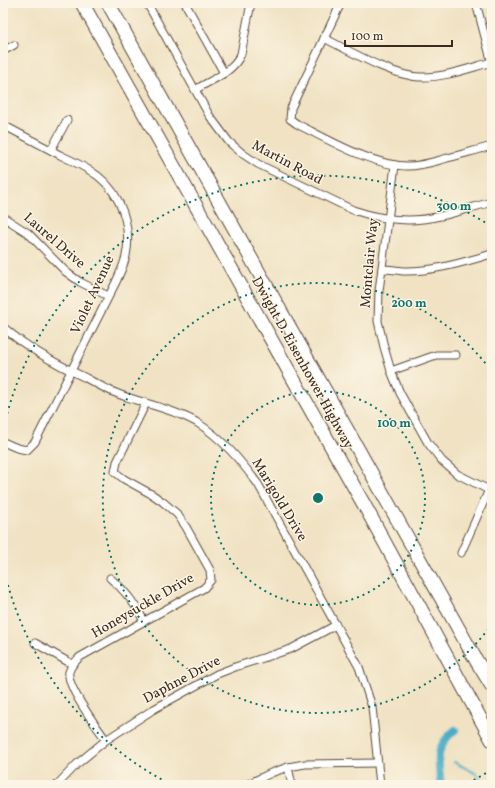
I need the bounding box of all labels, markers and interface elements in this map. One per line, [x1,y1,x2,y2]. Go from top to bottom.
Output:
scale bar [345,22,452,48]
text: 100 m [351,29,384,45]
street label: Martin Road [248,136,326,190]
text: 300 m [437,199,472,215]
street label: Laurel Drive [19,209,89,273]
street label: Montclair Way [357,217,383,309]
street label: Violet Avenue [66,252,120,337]
street label: Dwight D. Eisenhower Highway [247,273,358,453]
text: 200 m [391,296,427,312]
text: 100 m [377,416,411,432]
street label: Marigold Drive [247,455,311,545]
centre of rings [311,491,325,505]
street label: Honeysuckle Drive [88,569,198,643]
street label: Daphne Drive [140,651,224,708]

